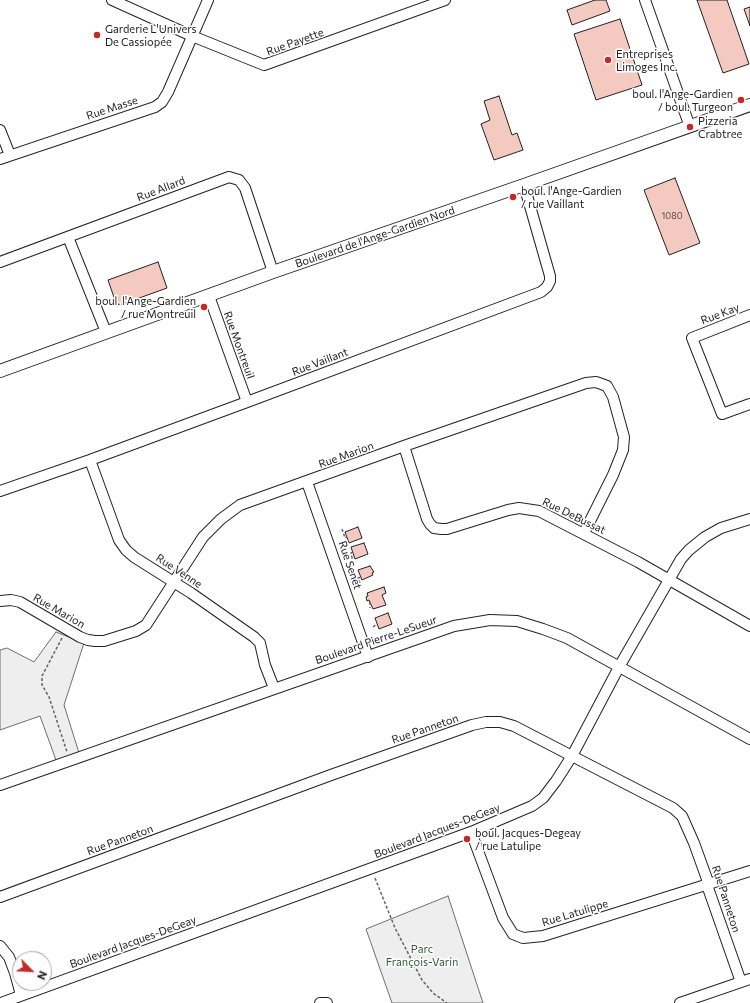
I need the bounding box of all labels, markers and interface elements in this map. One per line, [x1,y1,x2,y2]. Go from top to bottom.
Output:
place label: Garderie L'Univers De Cassiopée [105,22,196,48]
street label: Rue Payette [265,26,325,58]
marker: Garderie L'Univers De Cassiopée [92,30,102,40]
place label: Entreprises Limoges Inc. [616,47,677,73]
marker: Entreprises Limoges Inc. [603,55,613,65]
place label: boul. l'Ange-Gardien / boul. Turgeon [632,87,733,113]
street label: Rue Masse [85,93,139,123]
marker: boul. l'Ange-Gardien / boul. Turgeon [736,95,746,105]
place label: Pizzeria Crabtree [698,114,742,140]
marker: Pizzeria Crabtree [685,122,695,132]
street label: Rue Allard [135,174,187,204]
place label: boul. l'Ange-Gardien / rue Vaillant [521,184,622,210]
marker: boul. l'Ange-Gardien / rue Vaillant [508,192,518,202]
street label: Boulevard de l'Ange-Gardien Nord [293,203,457,271]
house number: 1080 [661,211,683,221]
place label: boul. l'Ange-Gardien / rue Montreuil [95,294,196,320]
street label: Rue Kay [699,301,741,327]
marker: boul. l'Ange-Gardien / rue Montreuil [199,302,209,312]
street label: Rue Montreuil [221,309,257,381]
street label: Rue Vaillant [290,345,350,379]
street label: Rue Marion [317,439,375,471]
street label: Rue DeBussat [540,495,608,537]
street label: Rue Senet [336,539,364,591]
street label: Rue Venne [153,551,205,591]
street label: Rue Marion [31,591,87,631]
street label: Boulevard Pierre-LeSueur [313,613,439,667]
street label: Rue Panneton [390,711,460,747]
street label: Boulevard Jacques-DeGeay [372,801,502,861]
street label: Rue Panneton [85,822,155,858]
place label: boul. Jacques-Degeay / rue Latulipe [475,826,581,852]
marker: boul. Jacques-Degeay / rue Latulipe [462,834,472,844]
street label: Rue Panneton [709,864,743,934]
street label: Rue Latulippe [540,897,610,929]
street label: Boulevard Jacques-DeGeay [68,913,198,971]
park label: Parc François-Varin [386,942,458,968]
north arrow [12,951,52,991]
text: N [35,969,50,982]

